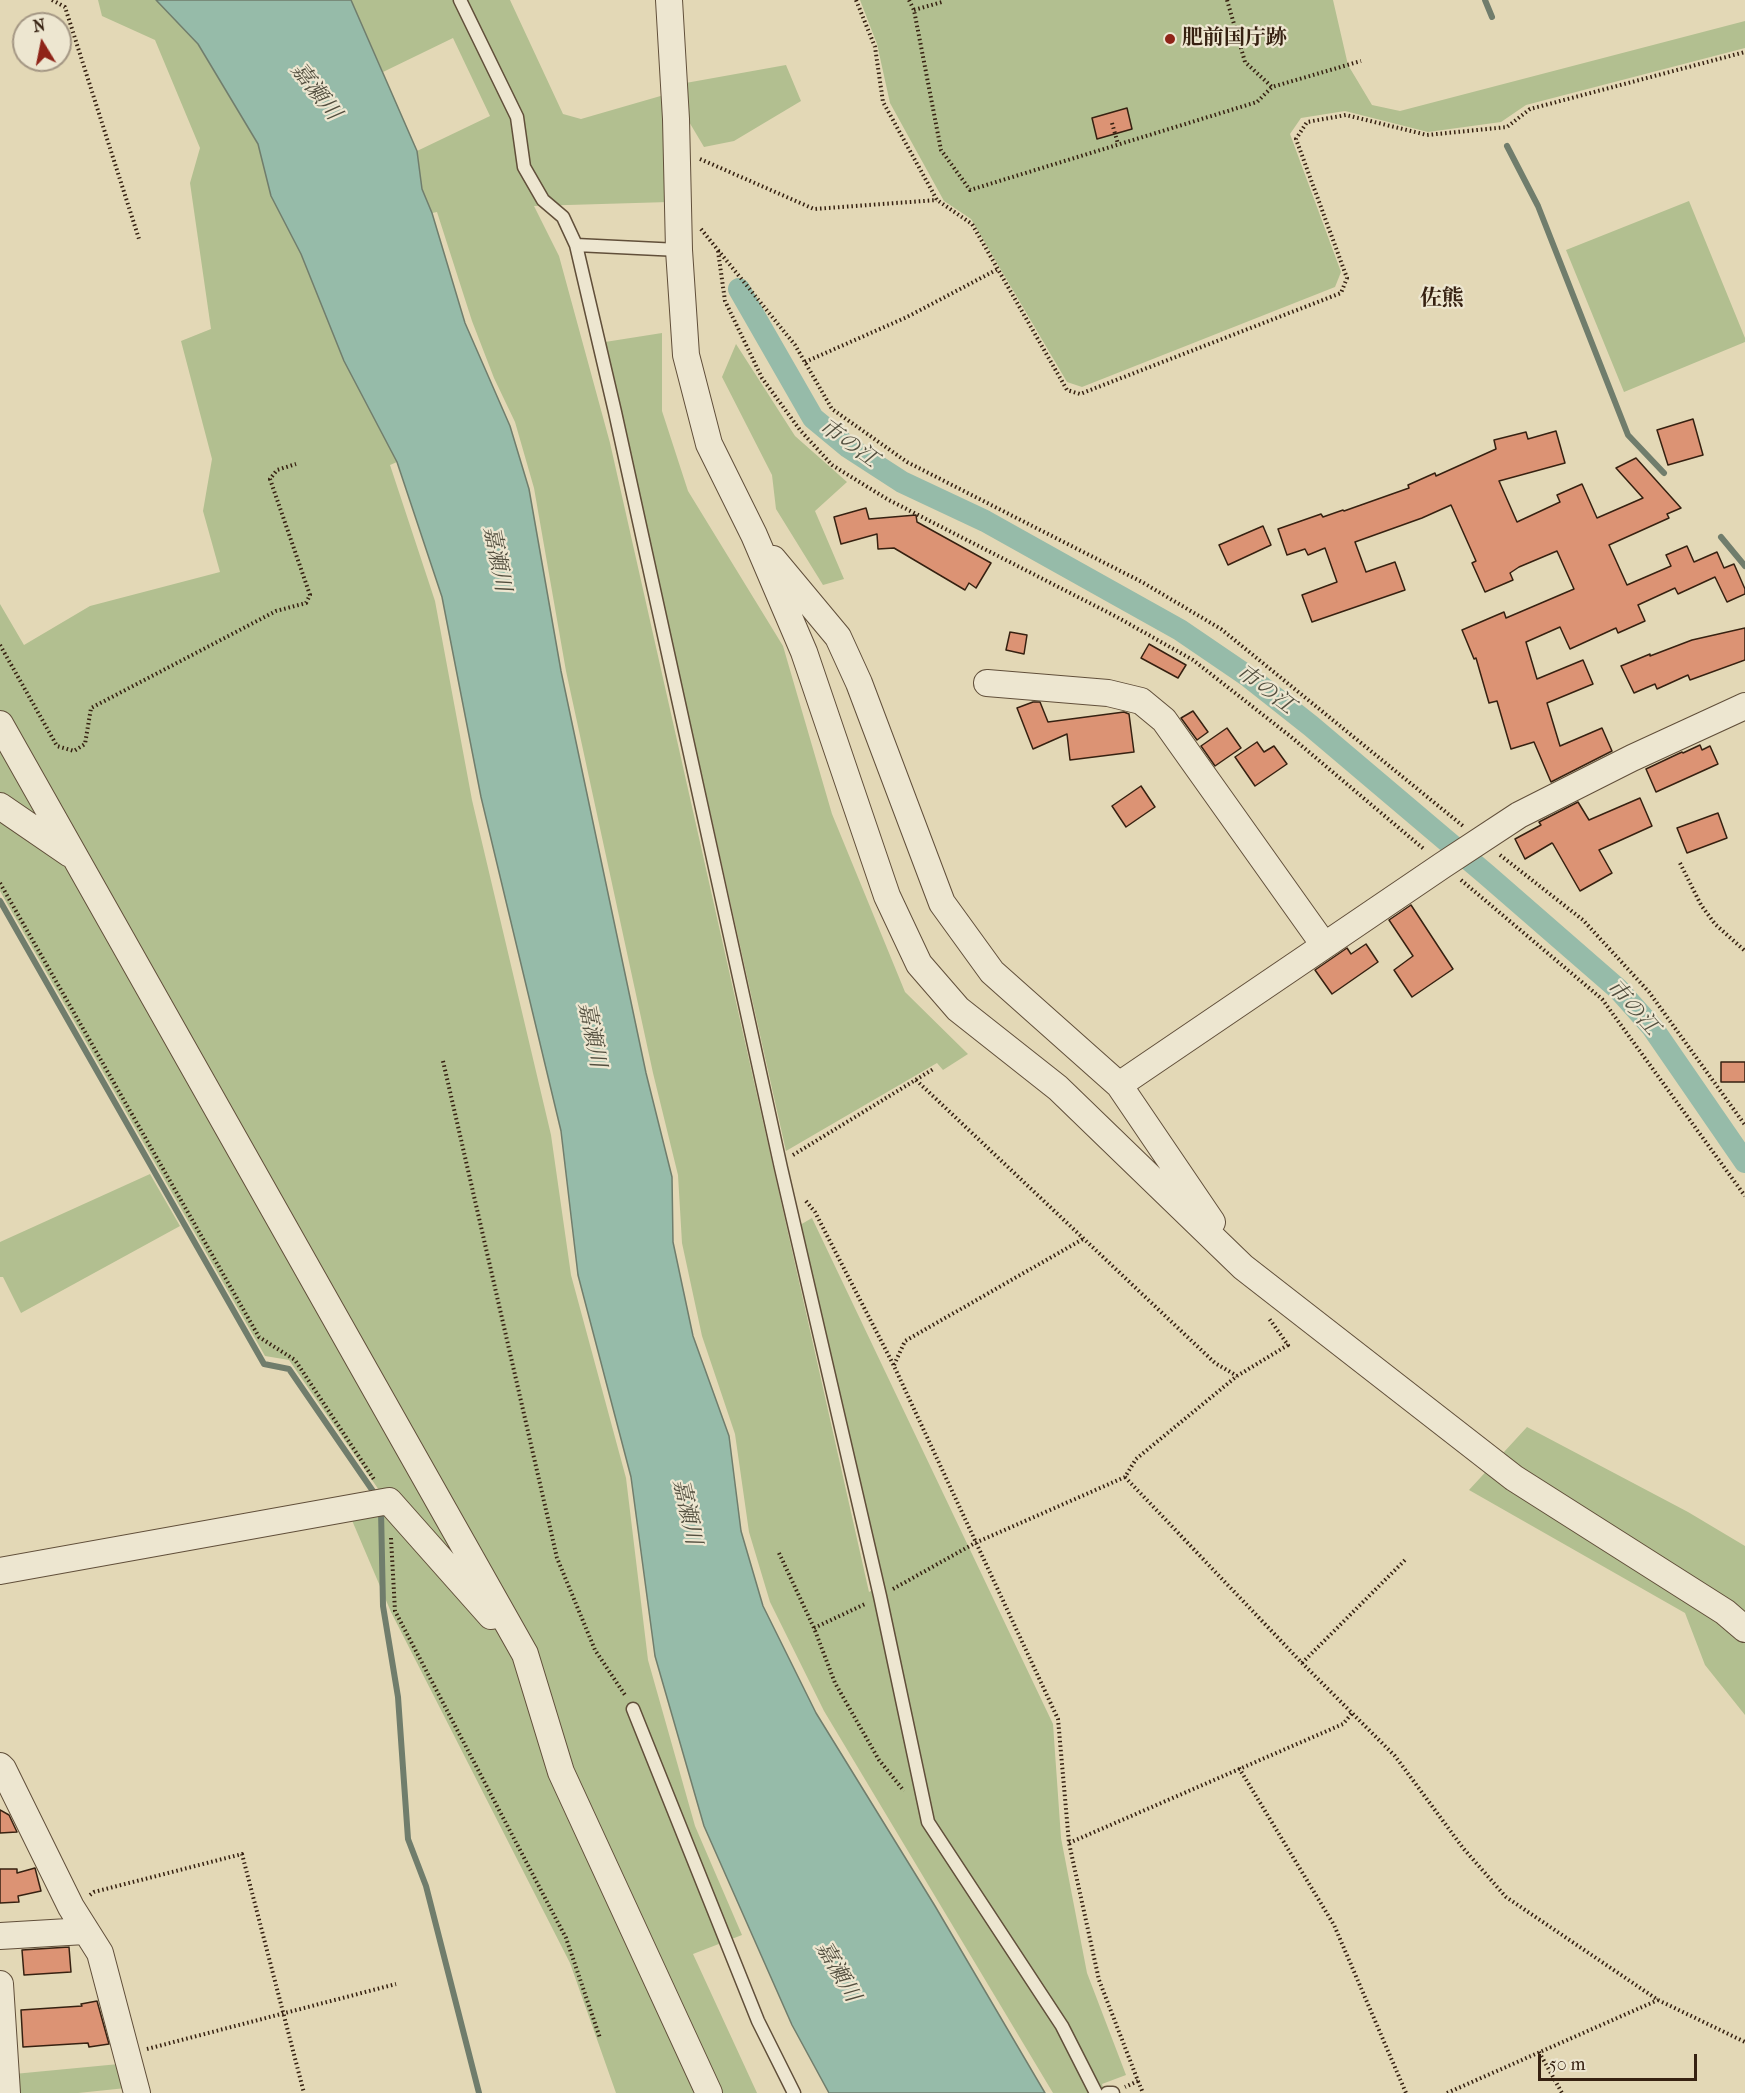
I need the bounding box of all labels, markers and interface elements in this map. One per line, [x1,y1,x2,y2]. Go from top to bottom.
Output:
north arrow [12,12,72,72]
text: N [31,15,47,36]
place label: 肥前国庁跡 [1182,26,1287,52]
marker: 肥前国庁跡 [1163,32,1177,46]
water label: 嘉瀬川 [284,58,346,126]
district label: 佐熊 [1420,287,1464,313]
water label: 市の江 [814,414,882,474]
water label: 嘉瀬川 [477,524,515,594]
water label: 市の江 [1231,660,1299,720]
water label: 市の江 [1600,975,1664,1041]
water label: 嘉瀬川 [572,1000,610,1070]
water label: 嘉瀬川 [666,1477,706,1547]
water label: 嘉瀬川 [809,1937,865,2007]
scale bar [1541,2042,1700,2080]
text: 50 m [1549,2054,1585,2075]

